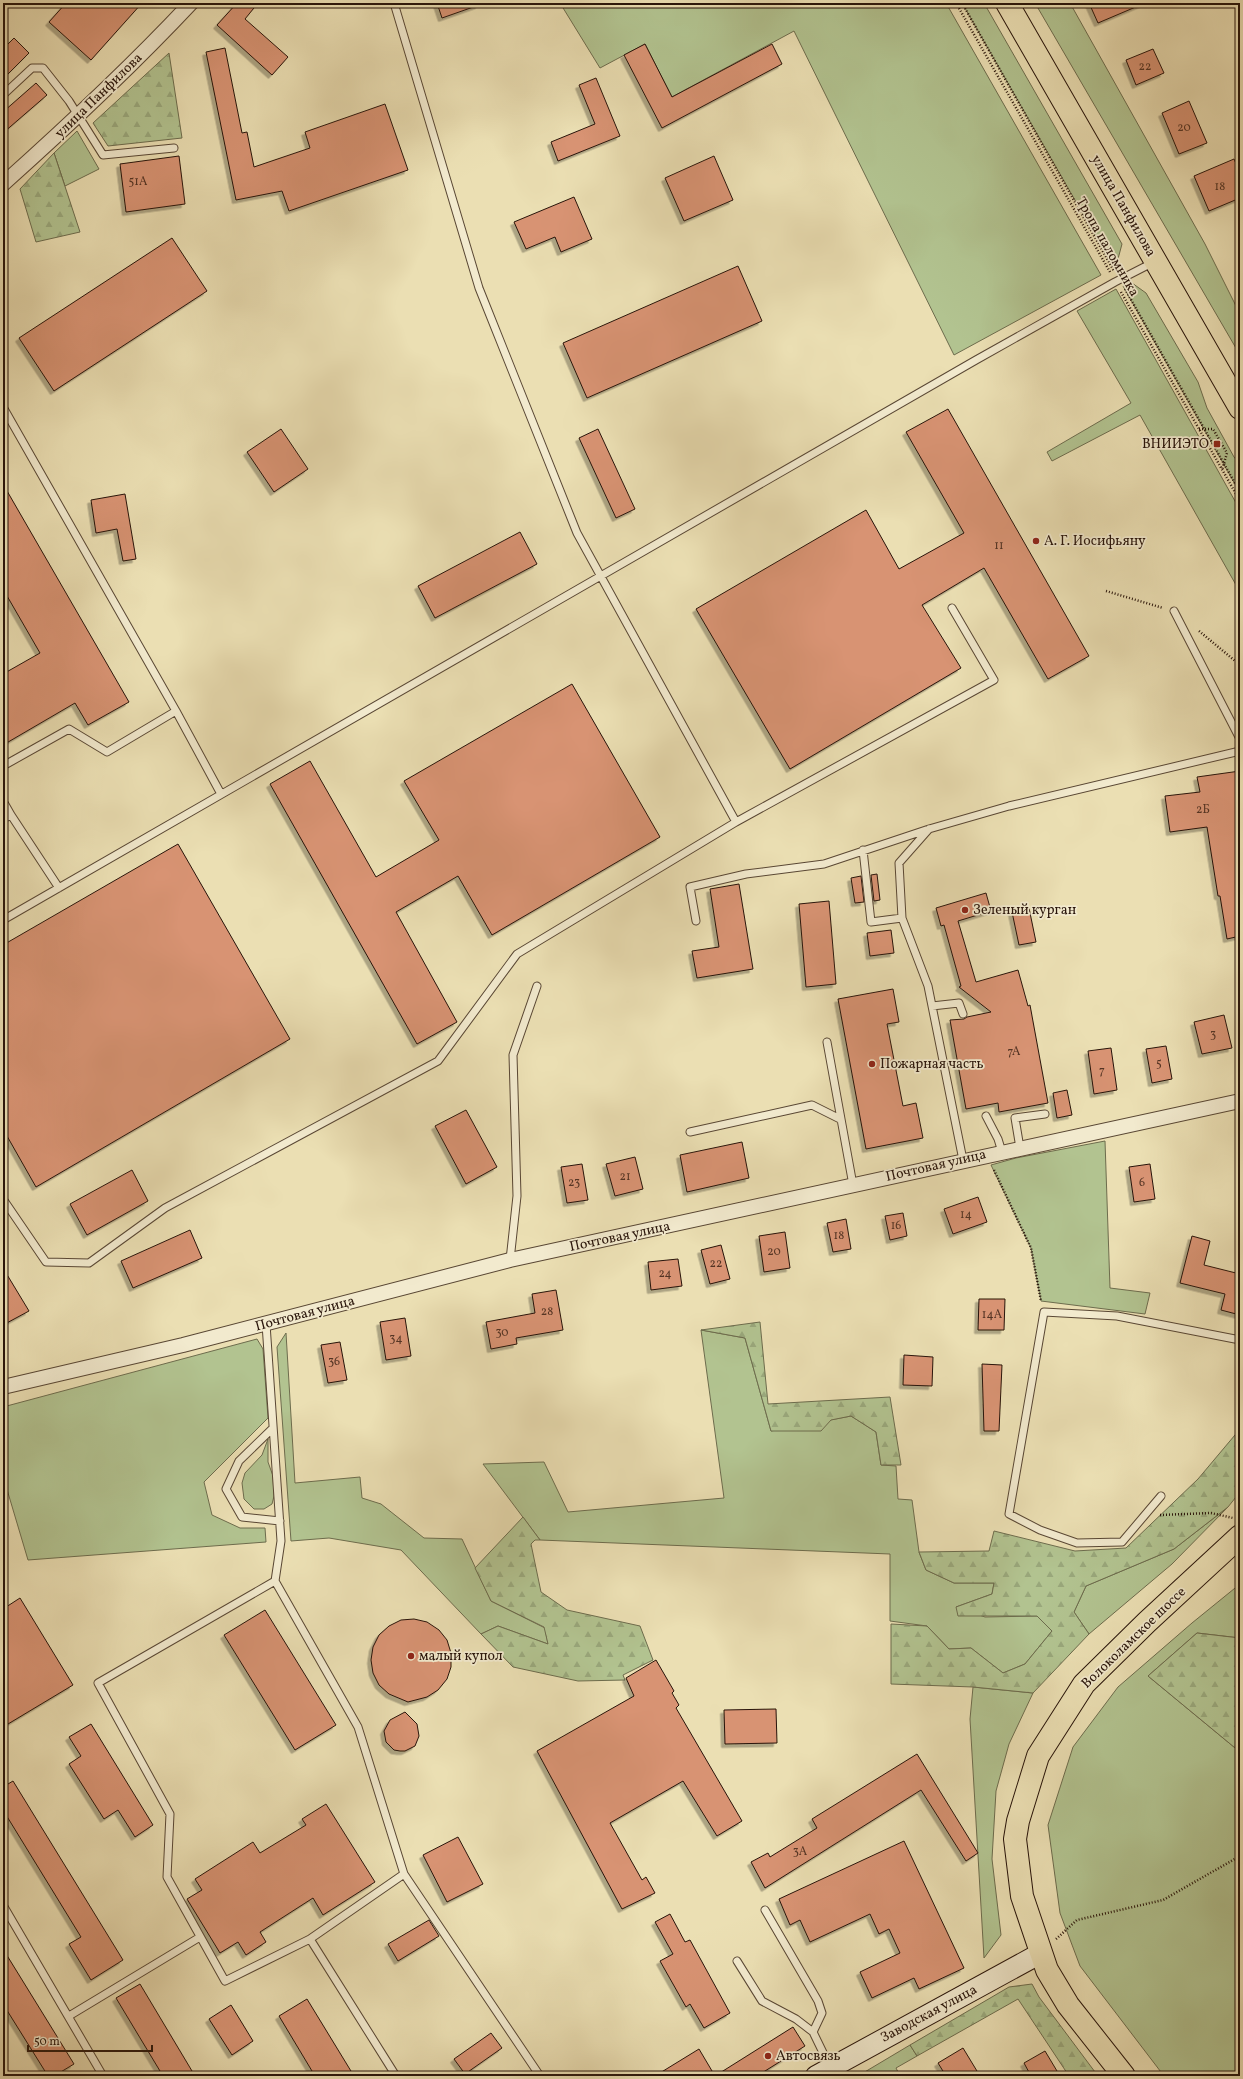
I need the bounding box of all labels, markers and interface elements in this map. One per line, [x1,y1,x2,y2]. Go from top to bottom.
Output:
street label: улица Панфилова [51,49,147,143]
house number: 22 [1139,59,1151,75]
house number: 20 [1177,120,1191,136]
street label: улица Панфилова [1086,151,1160,261]
house number: 51А [129,174,148,190]
house number: 18 [1215,179,1225,195]
street label: Тропа паломника [1071,194,1143,300]
place label: ВНИИЭТО [1142,435,1209,454]
marker: ВНИИЭТО [1212,439,1222,449]
place label: А. Г. Иосифьяну [1044,532,1146,551]
marker: А. Г. Иосифьяну [1031,536,1041,546]
house number: 11 [994,538,1004,554]
house number: 2Б [1196,802,1210,818]
place label: Зеленый курган [973,901,1077,920]
marker: Зеленый курган [960,905,970,915]
house number: 3 [1210,1027,1216,1043]
house number: 7А [1007,1044,1021,1060]
place label: Пожарная часть [880,1055,983,1074]
house number: 5 [1156,1056,1162,1072]
marker: Пожарная часть [867,1059,877,1069]
house number: 7 [1099,1063,1105,1079]
street label: Почтовая улица [884,1145,988,1187]
house number: 21 [619,1169,631,1185]
house number: 23 [568,1175,580,1191]
house number: 6 [1139,1175,1145,1191]
house number: 14 [960,1207,972,1223]
street label: Почтовая улица [568,1217,672,1257]
house number: 16 [891,1218,901,1234]
house number: 18 [834,1228,844,1244]
house number: 20 [767,1244,781,1260]
house number: 22 [710,1256,722,1272]
house number: 24 [658,1266,672,1282]
street label: Почтовая улица [253,1292,357,1336]
house number: 28 [541,1304,553,1320]
house number: 14А [982,1307,1003,1323]
house number: 30 [495,1325,509,1341]
house number: 34 [389,1331,403,1347]
house number: 36 [328,1354,340,1370]
street label: Волоколамское шоссе [1077,1583,1191,1693]
place label: малый купол [419,1647,503,1666]
marker: малый купол [406,1651,416,1661]
house number: 3А [793,1844,808,1860]
street label: Заводская улица [877,1981,981,2047]
scale bar [28,2027,152,2053]
text: 50 m [34,2034,60,2050]
place label: Автосвязь [776,2047,841,2066]
marker: Автосвязь [763,2051,773,2061]

